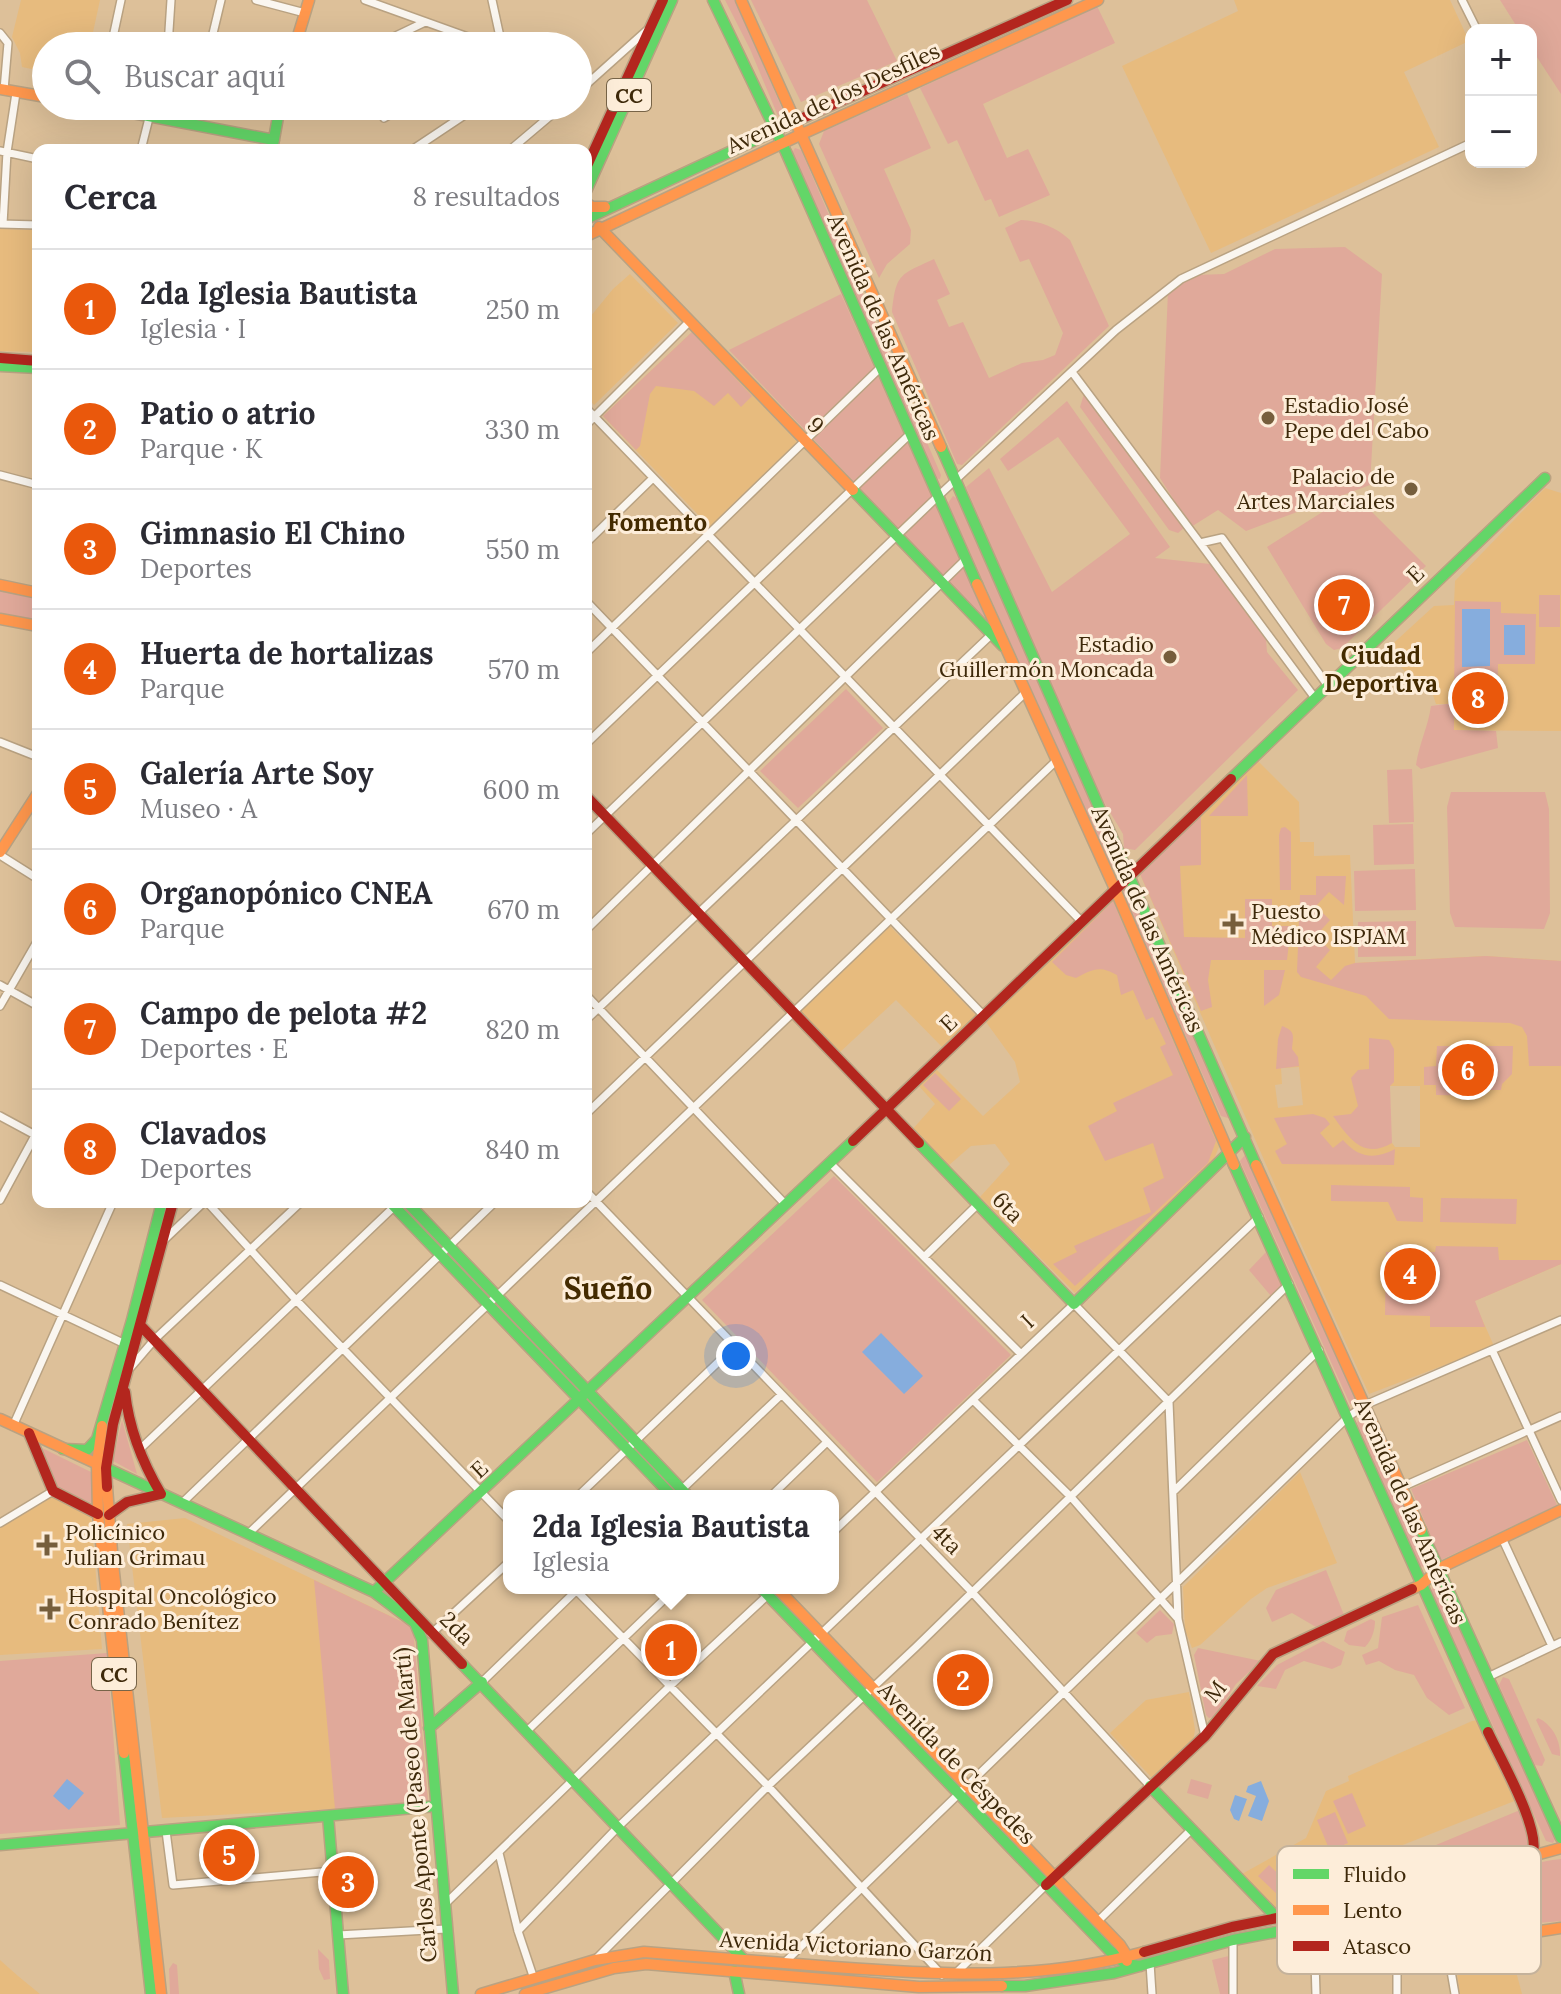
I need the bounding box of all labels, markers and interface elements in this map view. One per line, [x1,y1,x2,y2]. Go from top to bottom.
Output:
map controls [1465,24,1537,168]
button: + [1465,24,1537,96]
search box [32,32,592,120]
street label: Avenida de los Desfiles [721,36,944,160]
icon: search [60,54,104,98]
text: Buscar aquí [124,57,285,95]
road number: CC [607,79,651,111]
button: − [1465,96,1537,168]
text: Cerca [64,175,157,218]
text: 8 resultados [412,180,560,213]
street label: Avenida de las Américas [821,209,947,444]
text: 2da Iglesia Bautista [140,274,417,312]
text: 1 [85,293,95,326]
text: 250 m [486,293,560,326]
text: Iglesia · I [140,312,246,345]
place label: Estadio José Pepe del Cabo [1284,391,1429,444]
text: Patio o atrio [140,394,316,432]
marker: Estadio José Pepe del Cabo [1259,409,1277,427]
street label: 9 [802,411,830,439]
text: 2 [83,413,97,446]
text: 330 m [485,413,560,446]
text: Parque · K [140,432,263,465]
place label: Palacio de Artes Marciales [1236,462,1395,515]
marker: Palacio de Artes Marciales [1402,480,1420,498]
district label: Fomento [607,507,707,538]
text: Gimnasio El Chino [140,514,405,552]
text: 3 [83,533,97,566]
text: 550 m [485,533,560,566]
text: Deportes [140,552,252,585]
street label: E [1400,559,1430,589]
pin: 7 [1318,575,1370,635]
place label: Estadio Guillermón Moncada [939,630,1154,683]
text: Huerta de hortalizas [140,634,433,672]
district label: Ciudad Deportiva [1324,640,1438,699]
marker: Estadio Guillermón Moncada [1161,648,1179,666]
text: 4 [83,653,97,686]
text: 570 m [488,653,560,686]
pin: 8 [1452,668,1504,728]
text: Parque [140,672,225,705]
text: Galería Arte Soy [140,754,374,792]
text: 5 [83,773,97,806]
text: 600 m [483,773,560,806]
text: Museo · A [140,792,257,825]
street label: Avenida de las Américas [1085,801,1211,1036]
text: Organopónico CNEA [140,874,433,912]
text: 6 [83,893,97,926]
text: 670 m [487,893,560,926]
place label: Puesto Médico ISPJAM [1251,897,1406,950]
text: Parque [140,912,225,945]
marker: Puesto Médico ISPJAM [1222,913,1244,935]
text: Campo de pelota #2 [140,994,427,1032]
street label: E [933,1008,963,1038]
text: 7 [84,1013,96,1046]
text: 820 m [485,1013,560,1046]
text: Deportes · E [140,1032,288,1065]
pin: 6 [1442,1040,1494,1100]
text: Clavados [140,1114,267,1152]
text: 8 [83,1133,97,1166]
text: 840 m [485,1133,560,1166]
text: Deportes [140,1152,252,1185]
street label: 6ta [987,1186,1029,1228]
pin: 4 [1384,1244,1436,1304]
district label: Sueño [564,1269,652,1307]
street label: I [1015,1308,1039,1334]
your location [716,1336,756,1376]
street label: Avenida de las Américas [1348,1393,1474,1628]
street label: E [464,1454,494,1484]
popup [503,1490,839,1594]
text: 2da Iglesia Bautista [532,1507,810,1545]
place label: Policínico Julian Grimau [64,1518,205,1571]
street label: 4ta [926,1518,968,1560]
marker: Policínico Julian Grimau [36,1534,58,1556]
text: Iglesia [532,1545,610,1578]
place label: Hospital Oncológico Conrado Benítez [68,1582,277,1635]
marker: Hospital Oncológico Conrado Benítez [39,1598,61,1620]
street label: 2da [434,1605,480,1651]
pin: 1 [645,1620,697,1680]
street label: Carlos Aponte (Paseo de Martí) [387,1646,443,1964]
pin: 2 [937,1650,989,1710]
road number: CC [92,1658,136,1690]
street label: M [1198,1674,1232,1708]
street label: Avenida de Céspedes [872,1675,1042,1850]
pin: 5 [203,1825,255,1885]
legend [1277,1846,1541,1974]
pin: 3 [322,1852,374,1912]
text: Fluido [1343,1860,1406,1888]
text: Lento [1343,1896,1402,1924]
street label: Avenida Victoriano Garzón [718,1925,993,1967]
text: Atasco [1342,1932,1411,1960]

